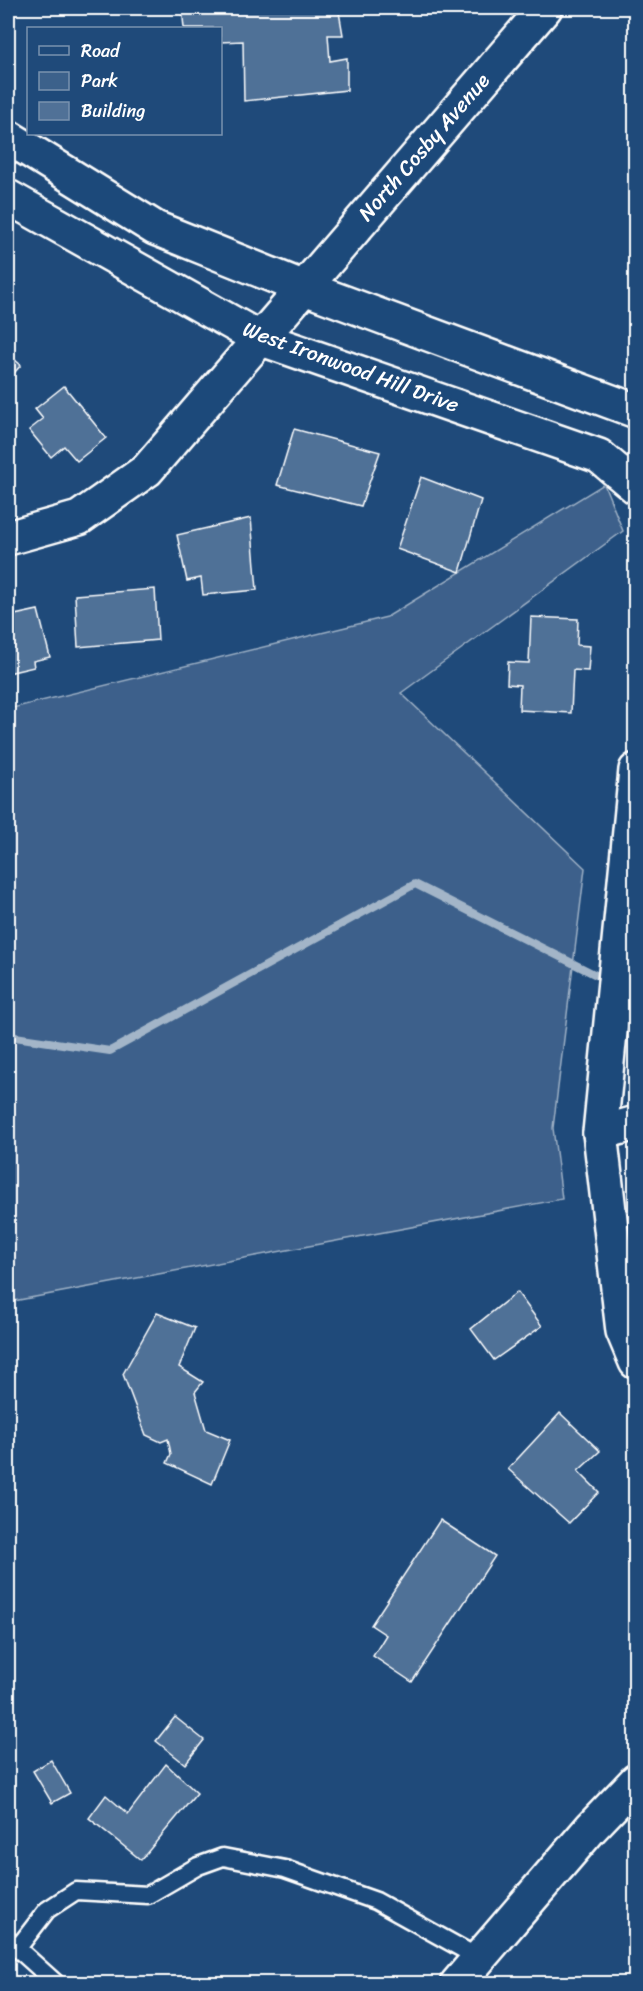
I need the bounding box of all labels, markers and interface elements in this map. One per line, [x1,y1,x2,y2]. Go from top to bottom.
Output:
legend [27,27,222,135]
text: Road [81,35,121,67]
street label: North Cosby Avenue [348,64,500,230]
text: Park [81,65,118,97]
text: Building [81,95,145,127]
street label: West Ironwood Hill Drive [237,310,465,424]

